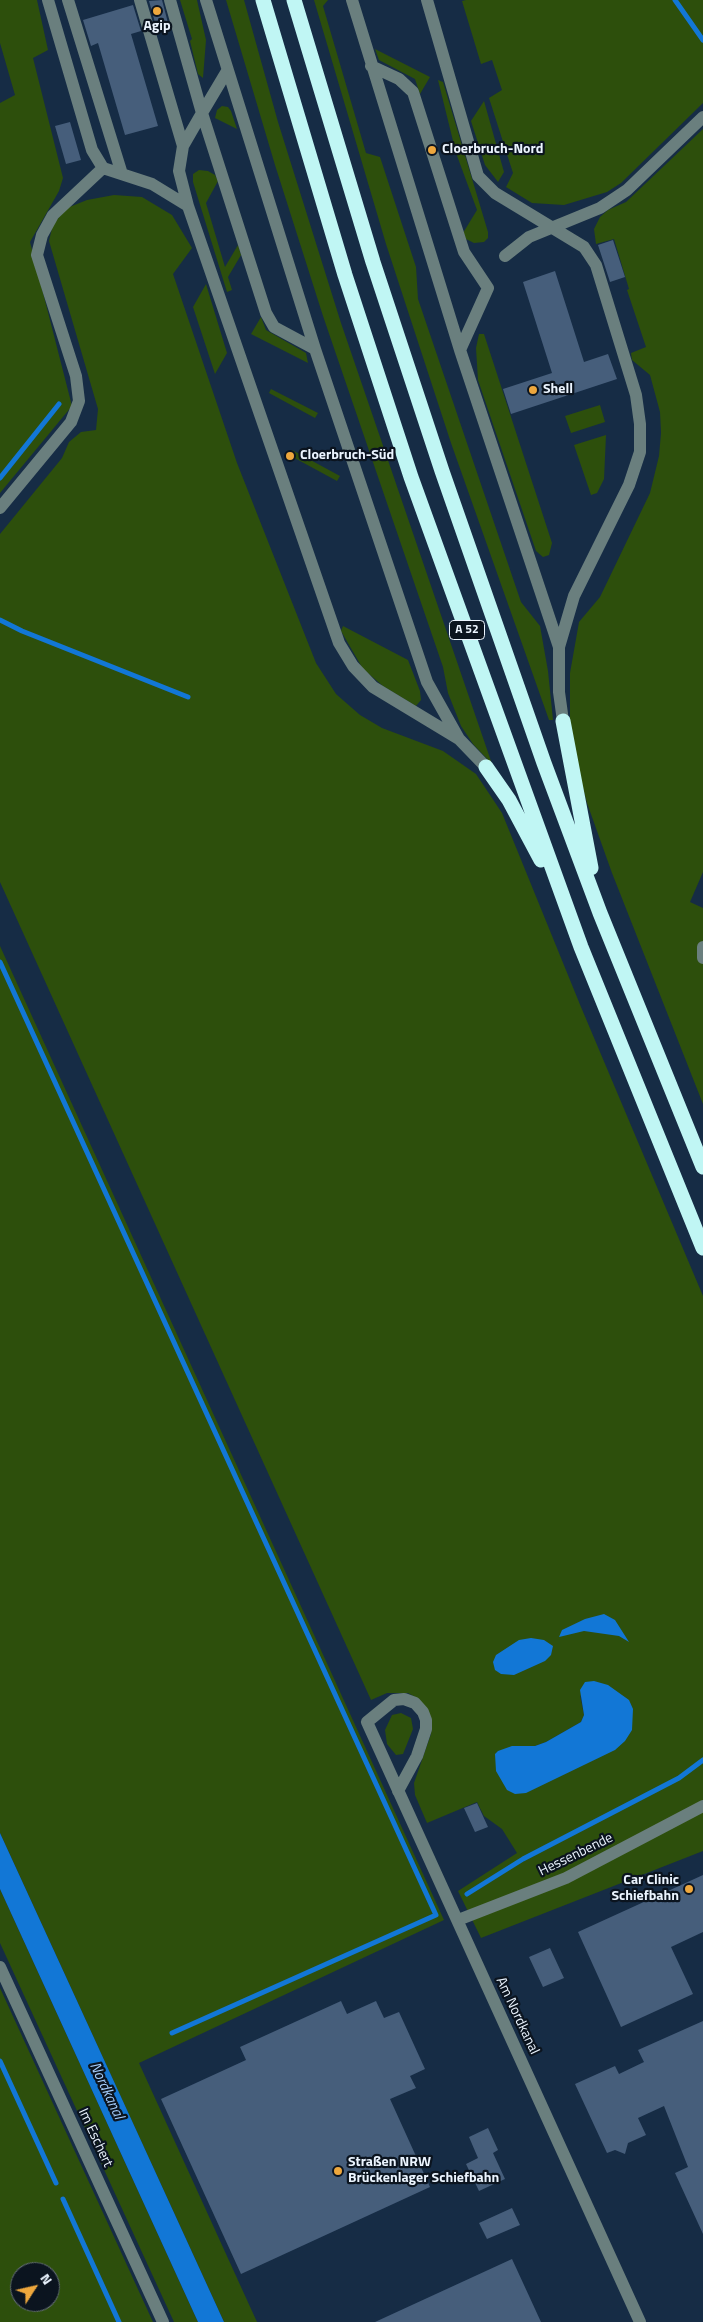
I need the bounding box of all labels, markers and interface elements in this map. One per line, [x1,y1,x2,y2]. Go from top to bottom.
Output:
marker: Agip [151,5,163,17]
place label: Agip [143,19,171,35]
place label: Cloerbruch-Nord [442,142,543,158]
marker: Cloerbruch-Nord [426,144,438,156]
place label: Shell [543,382,573,398]
marker: Shell [527,384,539,396]
place label: Cloerbruch-Süd [300,448,394,464]
marker: Cloerbruch-Süd [284,450,296,462]
road number: A 52 [450,620,484,640]
street label: Hessenbende [536,1830,616,1880]
place label: Car Clinic Schiefbahn [611,1873,679,1905]
marker: Car Clinic Schiefbahn [683,1883,695,1895]
street label: Am Nordkanal [492,1975,542,2057]
water label: Nordkanal [85,2060,127,2122]
street label: Im Eschert [74,2106,116,2170]
place label: Straßen NRW Brückenlager Schiefbahn [348,2155,499,2188]
marker: Straßen NRW Brückenlager Schiefbahn [332,2165,344,2177]
north arrow [10,2262,60,2312]
text: N [35,2269,58,2289]

